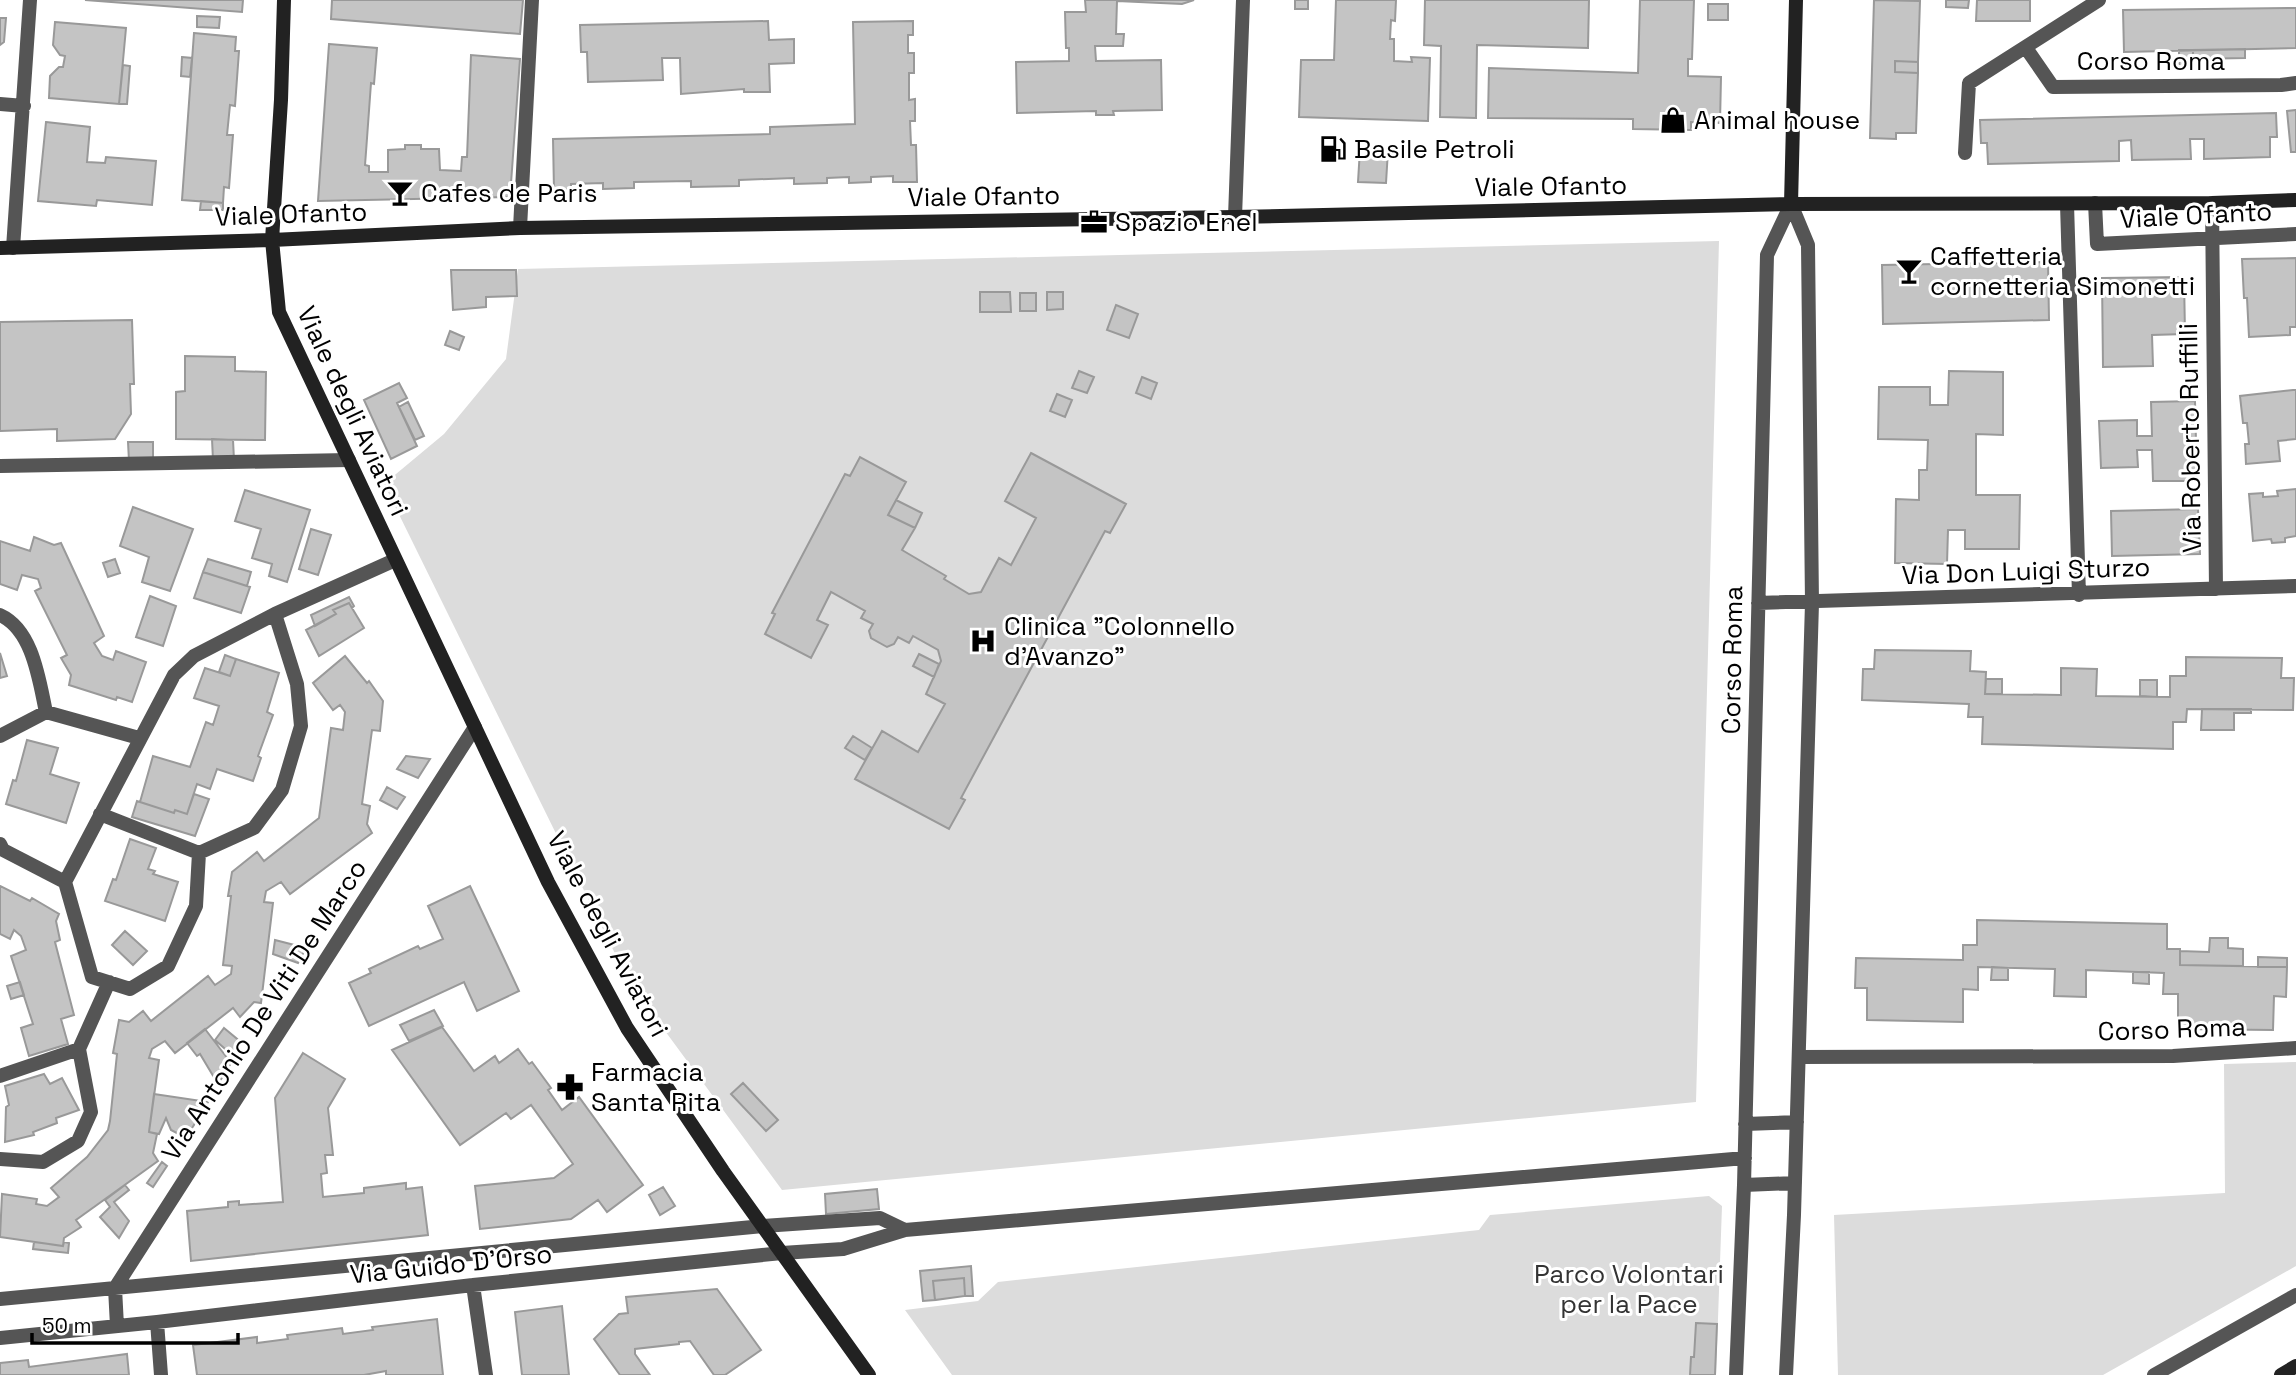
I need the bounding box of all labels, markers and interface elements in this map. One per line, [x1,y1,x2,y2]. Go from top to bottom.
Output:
street label: Corso Roma [2077,44,2225,78]
place label: Animal house [1694,103,1860,137]
shop icon: Animal house [1658,105,1688,135]
place label: Basile Petroli [1354,132,1515,166]
fuel station icon: Basile Petroli [1318,134,1348,164]
street label: Viale Ofanto [1474,168,1628,204]
place label: Cafes de Paris [421,176,597,210]
bar icon: Cafes de Paris [385,178,415,208]
street label: Viale Ofanto [907,178,1061,214]
street label: Viale Ofanto [214,194,368,234]
street label: Viale Ofanto [2119,194,2273,236]
place label: Spazio Enel [1115,205,1258,239]
office icon: Spazio Enel [1079,207,1109,237]
place label: Caffetteria cornetteria Simonetti [1930,239,2195,303]
bar icon: Caffetteria cornetteria Simonetti [1894,256,1924,286]
street label: Viale degli Aviatori [289,301,417,521]
street label: Via Roberto Ruffilli [2171,323,2209,553]
street label: Via Don Luigi Sturzo [1901,550,2151,592]
street label: Corso Roma [1714,585,1750,735]
place label: Clinica "Colonnello d'Avanzo" [1004,609,1235,673]
hospital icon: Clinica "Colonnello d'Avanzo" [968,626,998,656]
street label: Viale degli Aviatori [539,825,677,1043]
street label: Via Antonio De Viti De Marco [154,853,374,1167]
street label: Corso Roma [2097,1009,2247,1049]
place label: Farmacia Santa Rita [591,1055,721,1119]
pharmacy icon: Farmacia Santa Rita [555,1072,585,1102]
street label: Via Guido D'Orso [348,1236,554,1292]
park label: Parco Volontari per la Pace [1534,1257,1724,1321]
scale bar [32,1302,238,1346]
text: 50 m [42,1312,92,1339]

